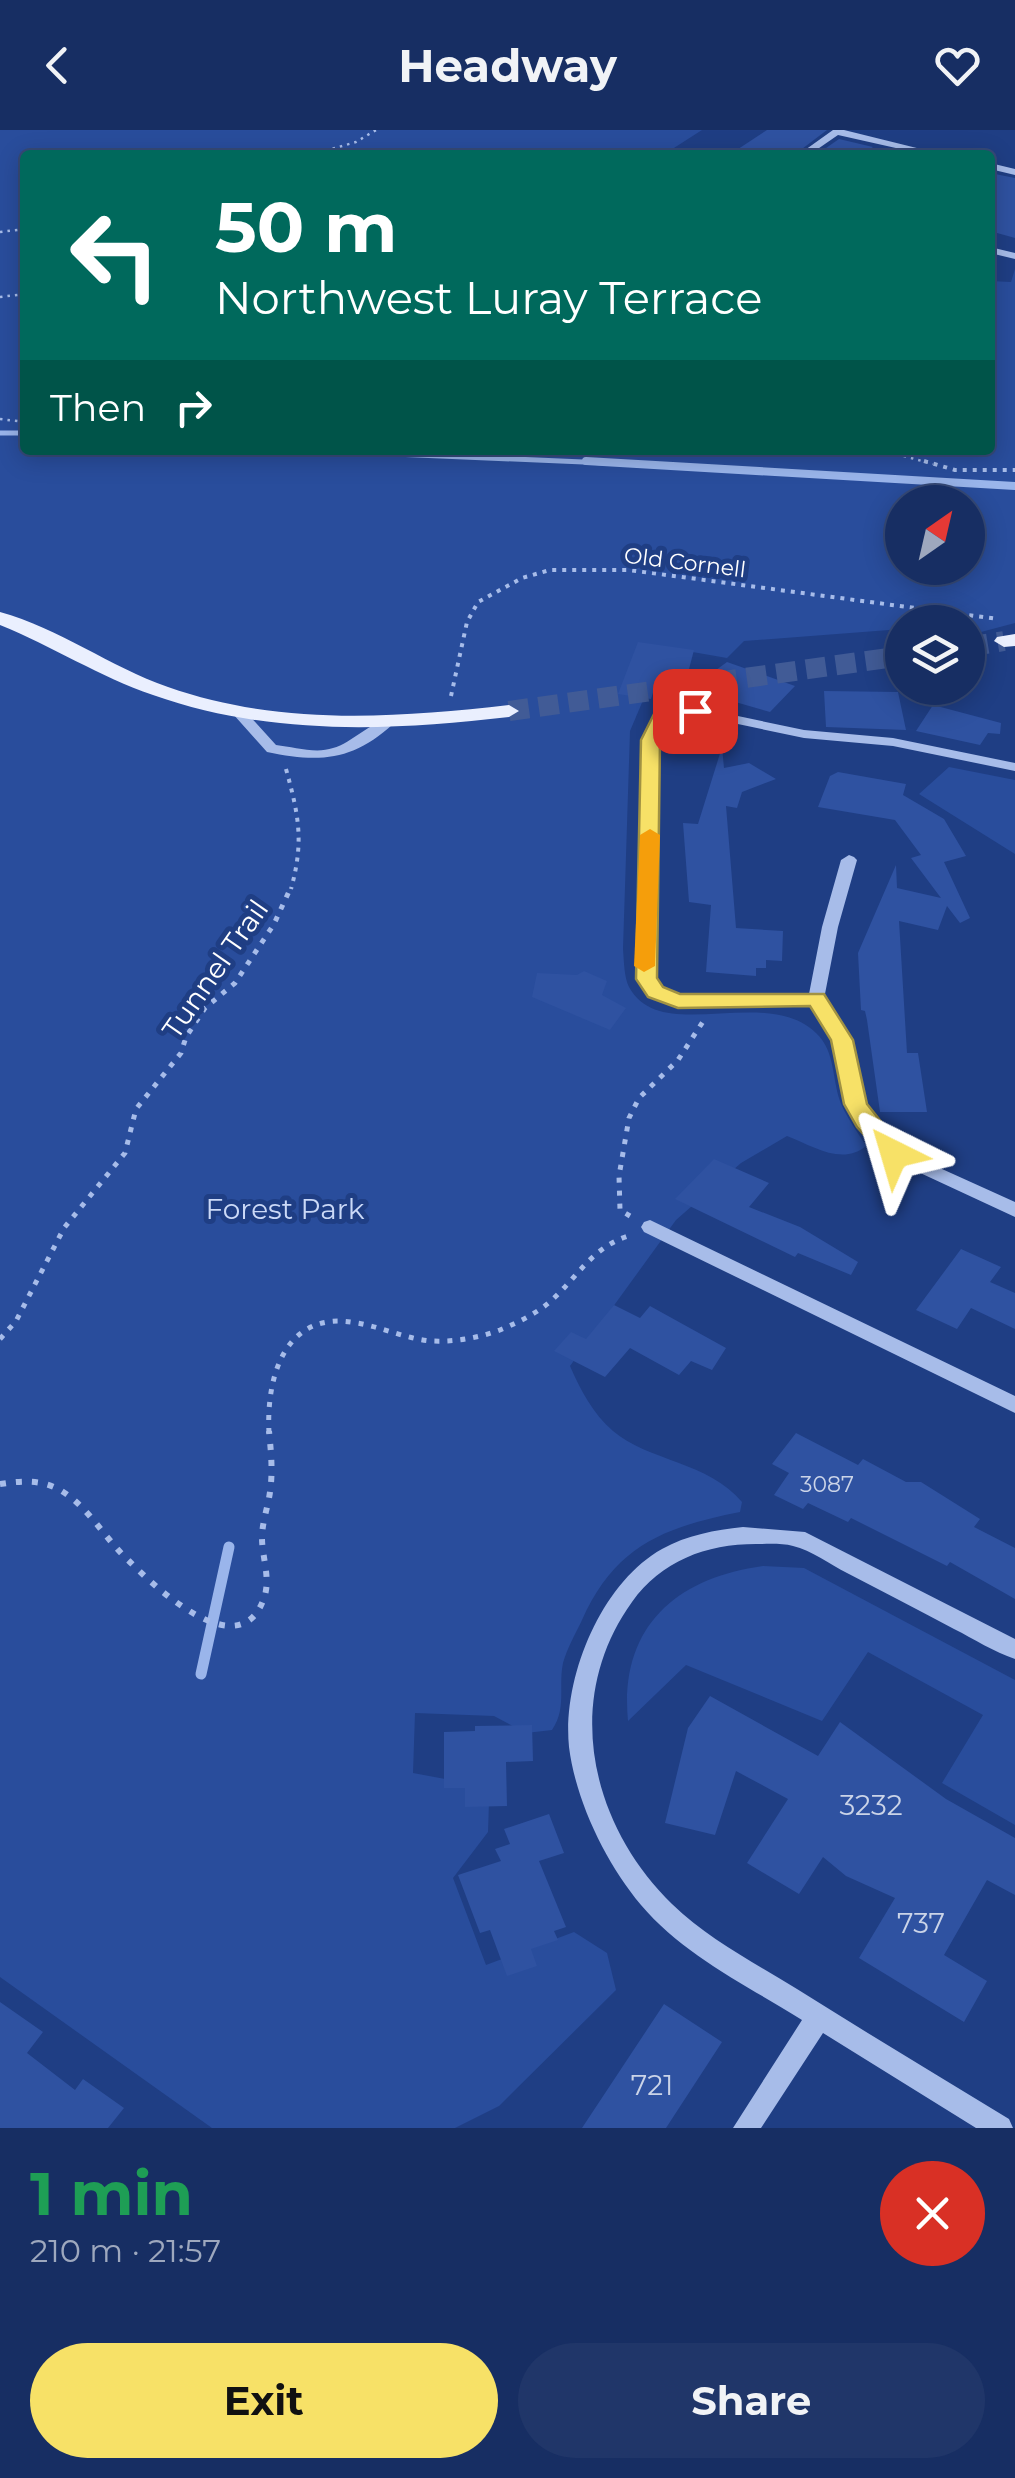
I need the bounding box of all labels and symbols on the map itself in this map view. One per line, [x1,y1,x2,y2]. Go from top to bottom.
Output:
north arrow [885,485,985,585]
street label: Old Cornell [622,542,747,583]
pin [653,669,738,754]
street label: Tunnel Trail [155,893,275,1045]
position arrow [842,1102,946,1206]
park label: Forest Park [206,1192,365,1226]
house number: 3087 [800,1471,854,1498]
house number: 3232 [839,1788,903,1822]
house number: 737 [897,1906,945,1940]
house number: 721 [631,2068,673,2102]

